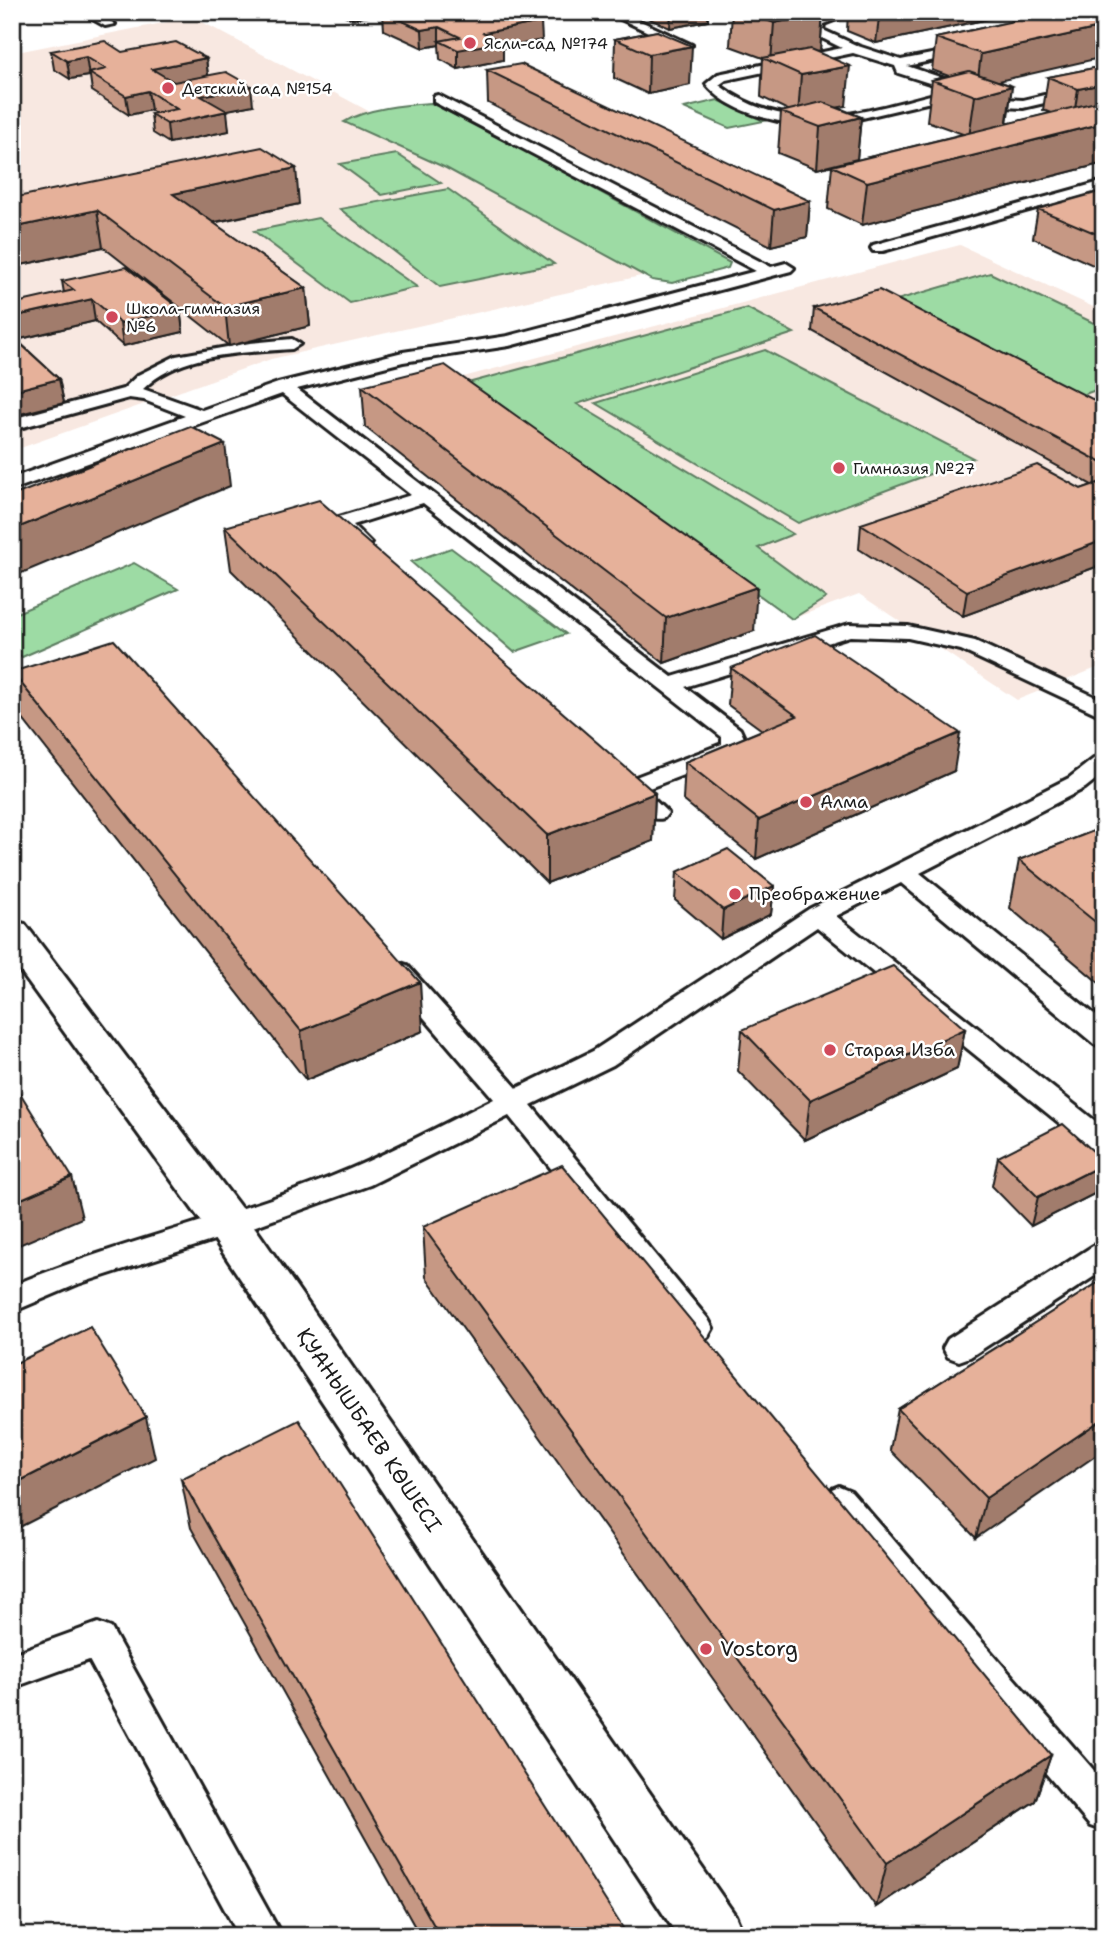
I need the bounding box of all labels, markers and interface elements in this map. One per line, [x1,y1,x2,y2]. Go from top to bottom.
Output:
place label: Ясли-сад №174 [484,33,608,54]
marker: Ясли-сад №174 [462,35,478,51]
place label: Детский сад №154 [182,78,332,99]
marker: Детский сад №154 [160,80,176,96]
place label: Школа-гимназия №6 [126,298,260,337]
marker: Школа-гимназия №6 [104,309,120,325]
place label: Гимназия №27 [853,458,975,479]
marker: Гимназия №27 [831,460,847,476]
place label: Алма [820,790,868,814]
marker: Алма [798,794,814,810]
place label: Преображение [749,882,881,906]
marker: Преображение [727,886,743,902]
place label: Старая Изба [844,1038,955,1062]
marker: Старая Изба [822,1042,838,1058]
street label: ҚУАНЫШБАЕВ КӨШЕСІ [290,1322,448,1538]
place label: Vostorg [720,1635,798,1663]
marker: Vostorg [698,1641,714,1657]

